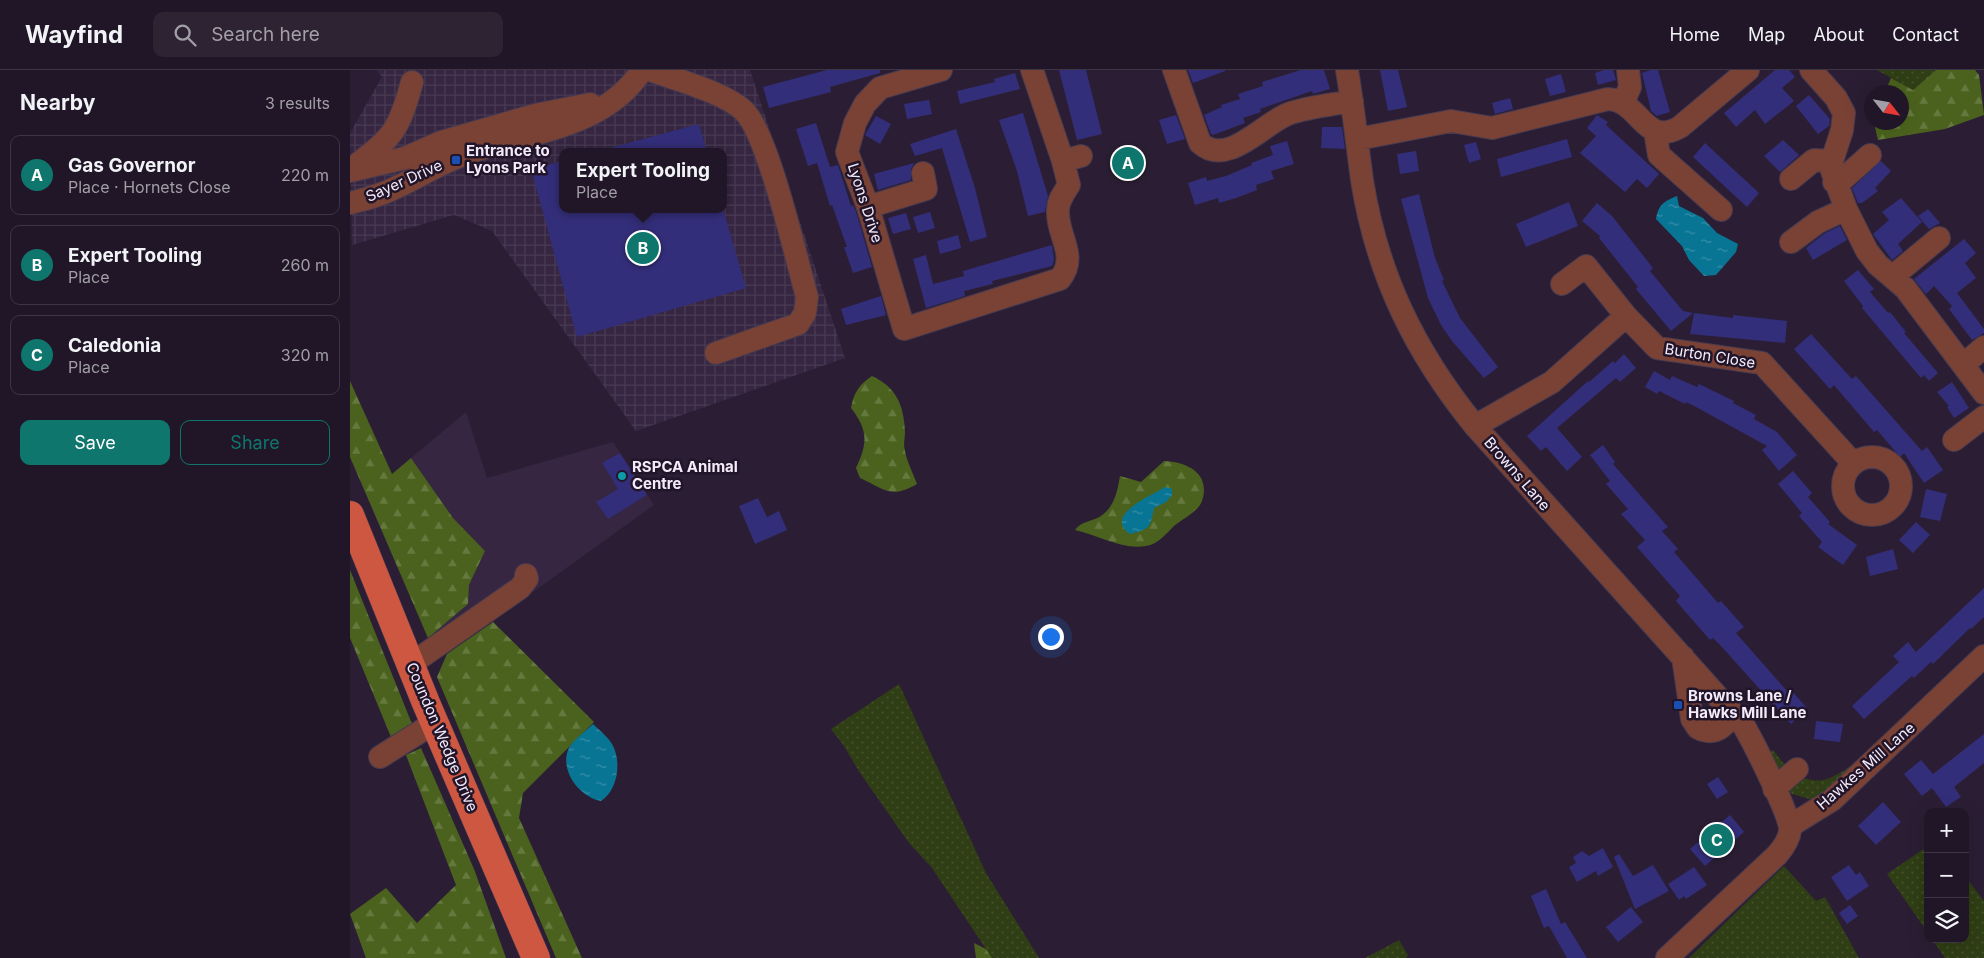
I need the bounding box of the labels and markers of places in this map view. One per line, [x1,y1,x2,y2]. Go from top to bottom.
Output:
place label: Entrance to Lyons Park [466,141,550,177]
pin: A [1112,144,1144,182]
marker: Entrance to Lyons Park [450,154,462,166]
pin: B [627,229,659,267]
place label: RSPCA Animal Centre [632,457,738,493]
marker: RSPCA Animal Centre [616,470,628,482]
place label: Browns Lane / Hawks Mill Lane [1688,686,1807,722]
marker: Browns Lane / Hawks Mill Lane [1672,699,1684,711]
pin: C [1701,821,1733,859]

